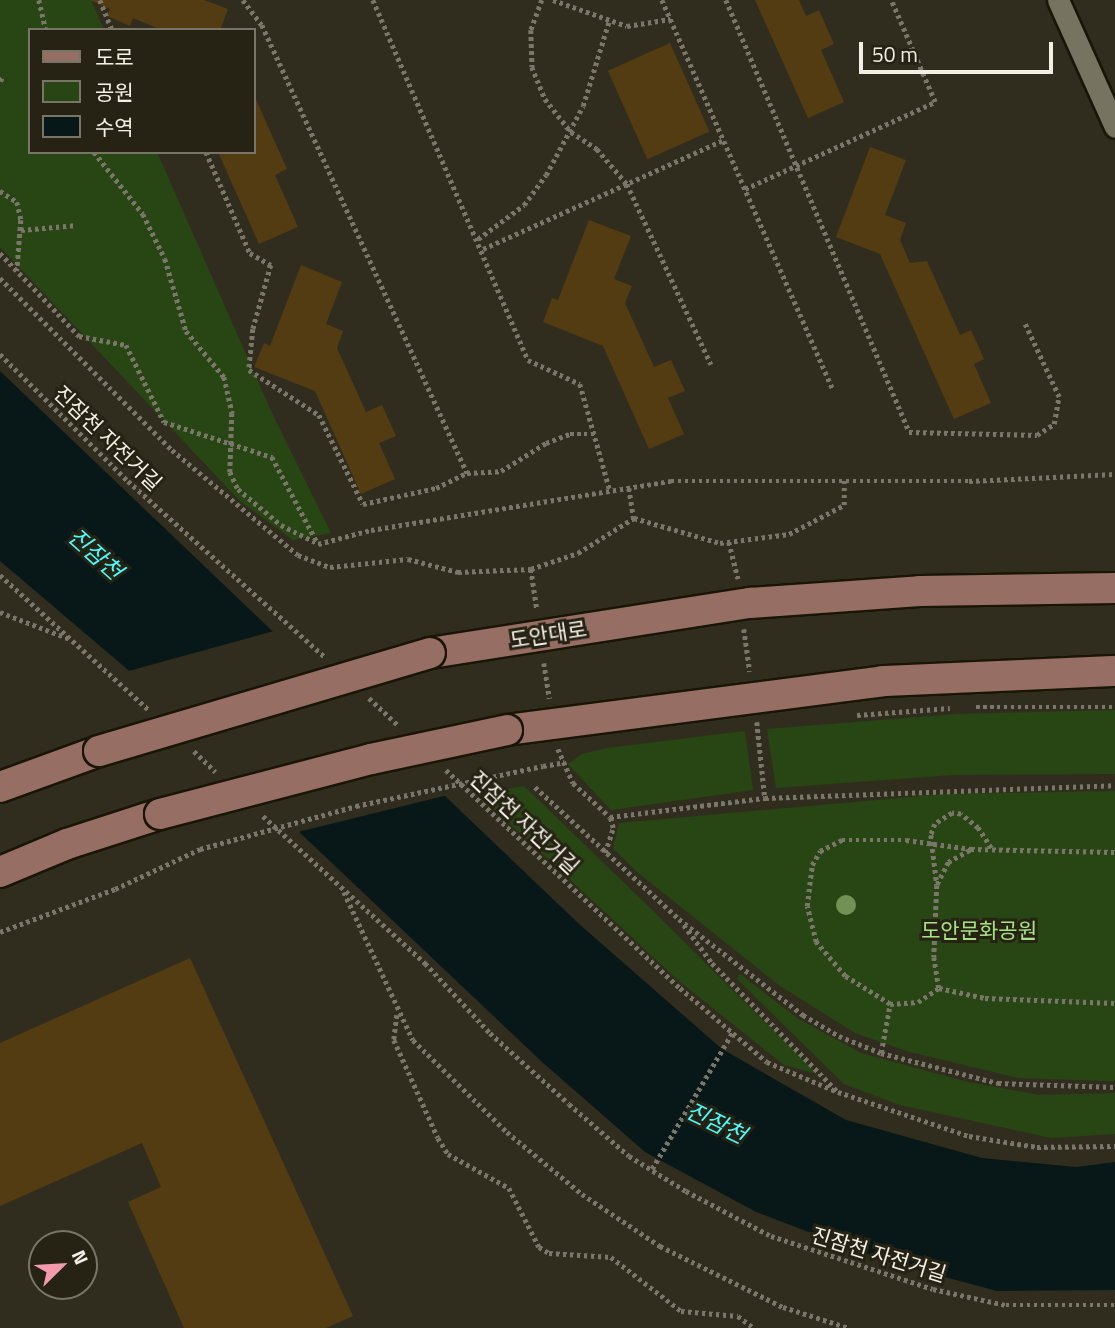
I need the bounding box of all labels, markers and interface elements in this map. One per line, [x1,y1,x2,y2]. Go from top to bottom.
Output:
legend [28,28,256,154]
scale bar [863,28,1057,72]
text: 50 m [872,38,918,70]
text: 도로 [95,41,134,73]
text: 공원 [95,76,134,108]
text: 수역 [95,111,134,143]
street label: 진잠천 자전거길 [49,380,167,496]
water label: 진잠천 [62,523,128,585]
street label: 도안대로 [508,616,588,652]
street label: 진잠천 자전거길 [465,765,585,879]
park label: 도안문화공원 [921,917,1037,943]
water label: 진잠천 [681,1097,751,1149]
street label: 진잠천 자전거길 [808,1222,950,1286]
north arrow [28,1230,98,1300]
text: N [65,1245,97,1269]

